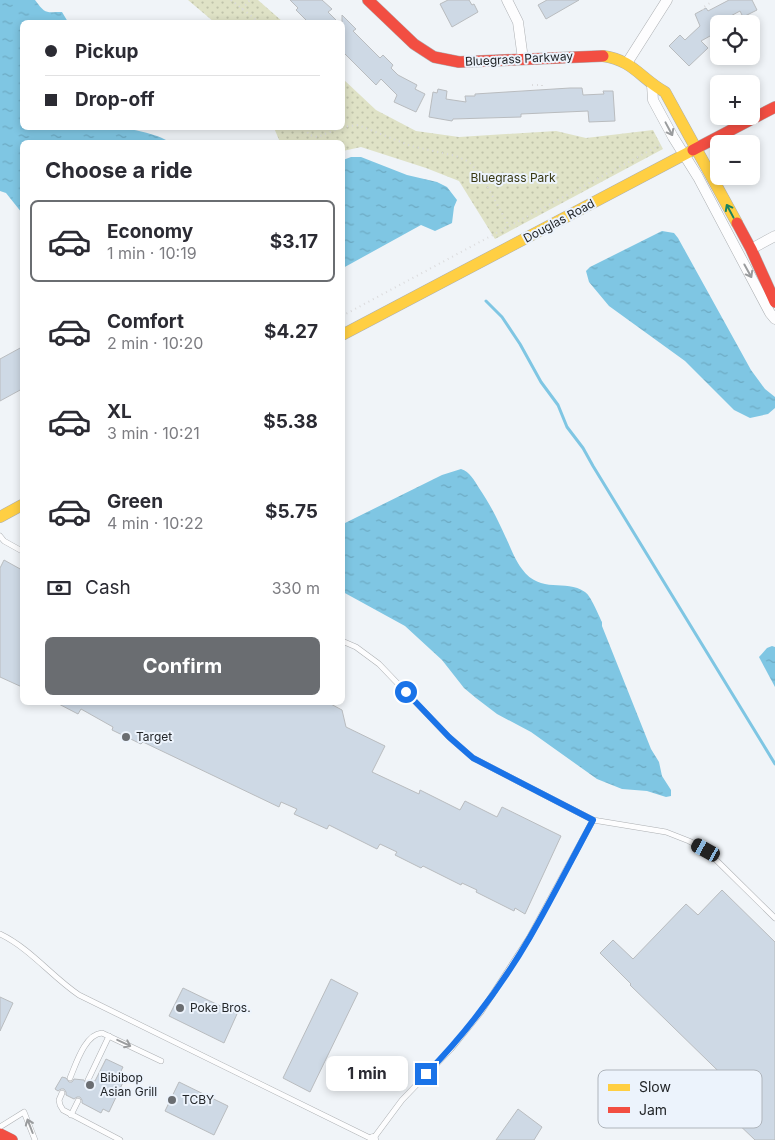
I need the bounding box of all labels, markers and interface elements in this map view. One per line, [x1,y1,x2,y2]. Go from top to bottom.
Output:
map controls [710,15,760,185]
button: locate [710,15,760,65]
text: Pickup [75,40,138,63]
street label: Bluegrass Parkway [464,48,574,69]
button: + [710,75,760,125]
text: Drop-off [75,88,155,111]
one-way arrow [664,122,674,137]
button: − [710,135,760,185]
text: Choose a ride [45,157,193,183]
park label: Bluegrass Park [470,170,556,185]
street label: Douglas Road [521,195,597,246]
one-way arrow [725,203,735,218]
icon: car [47,219,92,264]
text: Economy [107,220,193,243]
text: $3.17 [270,230,318,253]
text: 1 min · 10:19 [107,243,197,263]
one-way arrow [743,264,753,278]
icon: car [47,309,92,354]
text: Comfort [107,310,184,333]
text: $4.27 [264,320,318,343]
text: 2 min · 10:20 [107,333,203,353]
icon: car [47,399,92,444]
text: XL [107,400,132,423]
text: $5.38 [263,410,318,433]
text: 3 min · 10:21 [107,423,200,443]
icon: car [47,489,92,534]
text: Green [107,490,163,513]
text: $5.75 [265,500,318,523]
text: 4 min · 10:22 [107,513,204,533]
icon: cash [45,574,73,602]
text: Cash [85,576,131,599]
text: 330 m [272,578,320,598]
button: Confirm [45,637,320,695]
route start [395,681,417,703]
place label: Target [136,729,172,744]
marker: Target [120,731,132,743]
car [689,836,722,864]
place label: Poke Bros. [190,1000,251,1015]
marker: Poke Bros. [174,1002,186,1014]
one-way arrow [116,1039,131,1049]
callout: 1 min [326,1056,408,1092]
text: 1 min [347,1063,387,1083]
route end [415,1063,437,1085]
place label: Bibibop Asian Grill [100,1070,157,1099]
legend [598,1070,762,1128]
text: Slow [639,1078,671,1095]
marker: Bibibop Asian Grill [84,1079,96,1091]
place label: TCBY [182,1092,214,1107]
marker: TCBY [166,1094,178,1106]
text: Jam [639,1101,667,1118]
one-way arrow [25,1119,34,1134]

